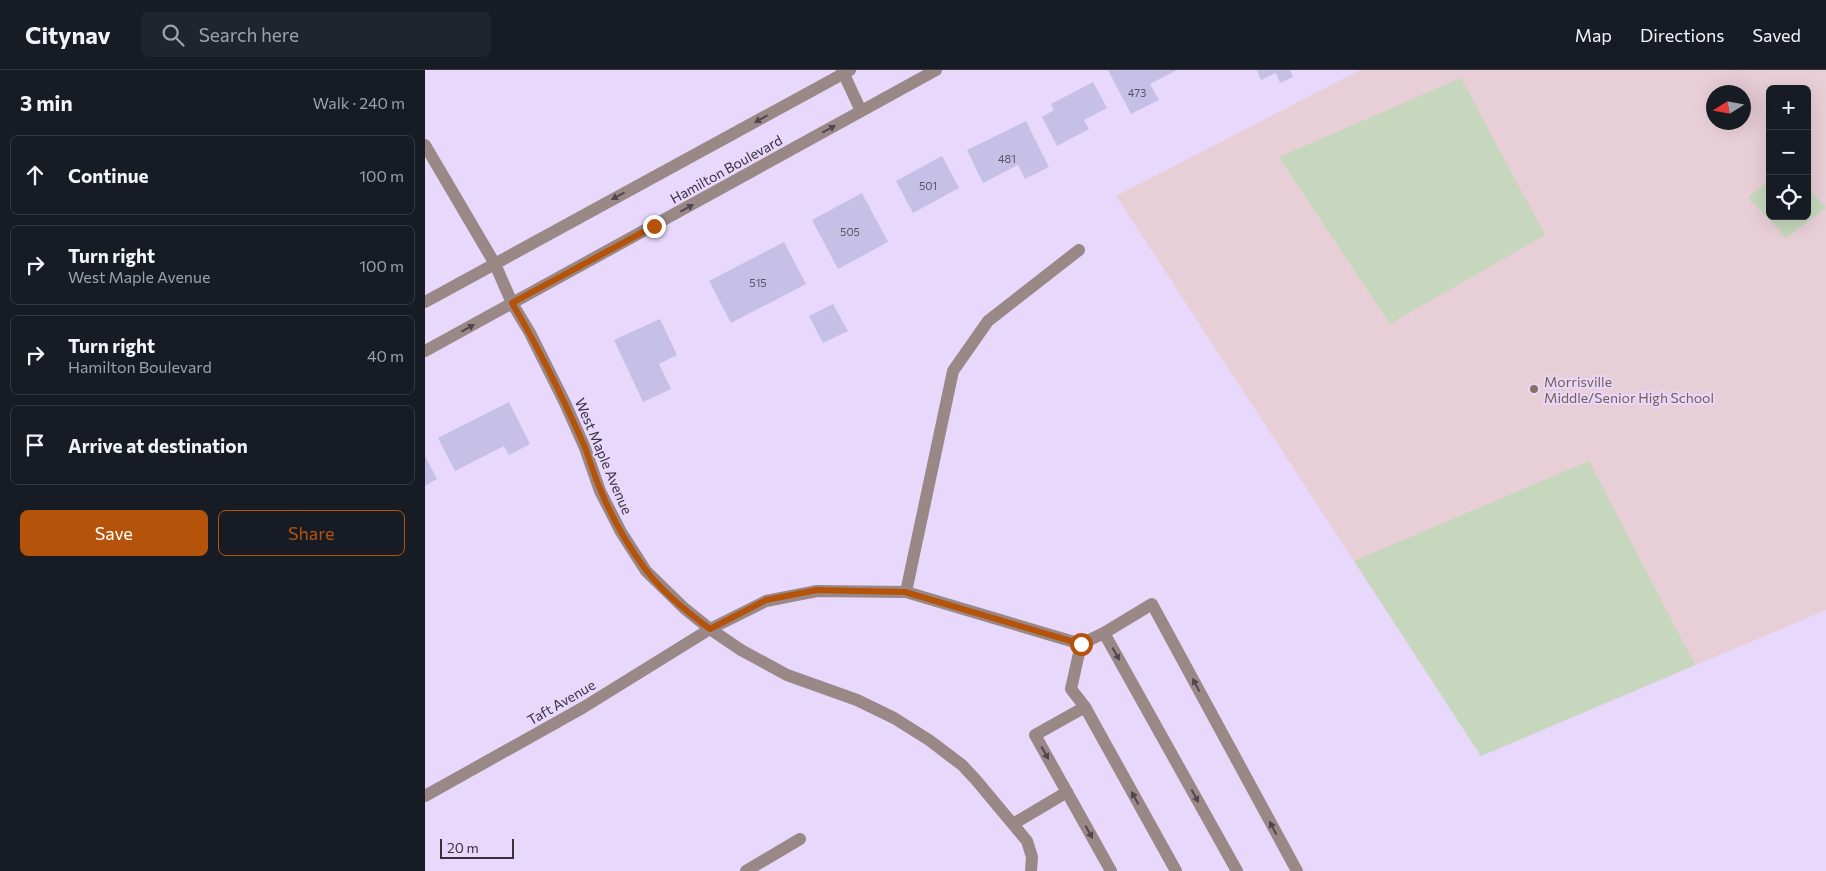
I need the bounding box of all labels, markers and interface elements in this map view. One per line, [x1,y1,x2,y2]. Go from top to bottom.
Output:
search box [141,12,491,57]
text: Citynav [25,20,111,49]
icon: search [159,21,187,49]
text: Search here [199,23,299,46]
text: Map [1575,24,1612,46]
text: Directions [1640,24,1724,46]
text: Saved [1752,24,1801,46]
north arrow [1706,85,1751,130]
map controls [1766,85,1811,220]
button: + [1766,85,1811,130]
house number: 473 [1128,86,1146,99]
text: 3 min [20,90,73,115]
text: Walk · 240 m [313,93,405,112]
one-way arrow [754,114,768,123]
one-way arrow [822,124,836,133]
button: − [1766,130,1811,175]
street label: Hamilton Boulevard [667,131,785,207]
house number: 481 [998,152,1016,165]
icon: ahead [21,161,49,189]
text: Continue [68,164,148,187]
text: 100 m [359,166,404,185]
button: locate [1766,175,1811,220]
house number: 501 [919,179,937,192]
one-way arrow [612,192,625,201]
one-way arrow [680,204,694,212]
route end [643,215,666,238]
house number: 505 [840,225,860,238]
text: Turn right [68,244,155,267]
icon: right [21,251,49,279]
text: 100 m [359,256,404,275]
text: West Maple Avenue [68,267,210,286]
house number: 515 [749,276,767,289]
one-way arrow [461,323,474,332]
text: Turn right [68,334,155,357]
icon: right [21,341,49,369]
text: 40 m [367,346,404,365]
text: Hamilton Boulevard [68,357,212,376]
place label: Morrisville Middle/Senior High School [1544,373,1714,406]
marker: Morrisville Middle/Senior High School [1528,383,1540,395]
street label: West Maple Avenue [572,395,636,517]
icon: arrive [21,431,49,459]
text: Arrive at destination [68,434,248,457]
button: Save [20,510,208,556]
button: Share [218,510,405,556]
route start [1070,633,1093,656]
one-way arrow [1111,647,1120,660]
street label: Taft Avenue [524,676,598,728]
one-way arrow [1192,678,1200,693]
one-way arrow [1041,745,1049,760]
one-way arrow [1191,788,1199,803]
one-way arrow [1131,791,1139,805]
one-way arrow [1269,821,1278,835]
one-way arrow [1085,824,1093,839]
scale bar [440,836,514,859]
text: 20 m [447,839,479,856]

